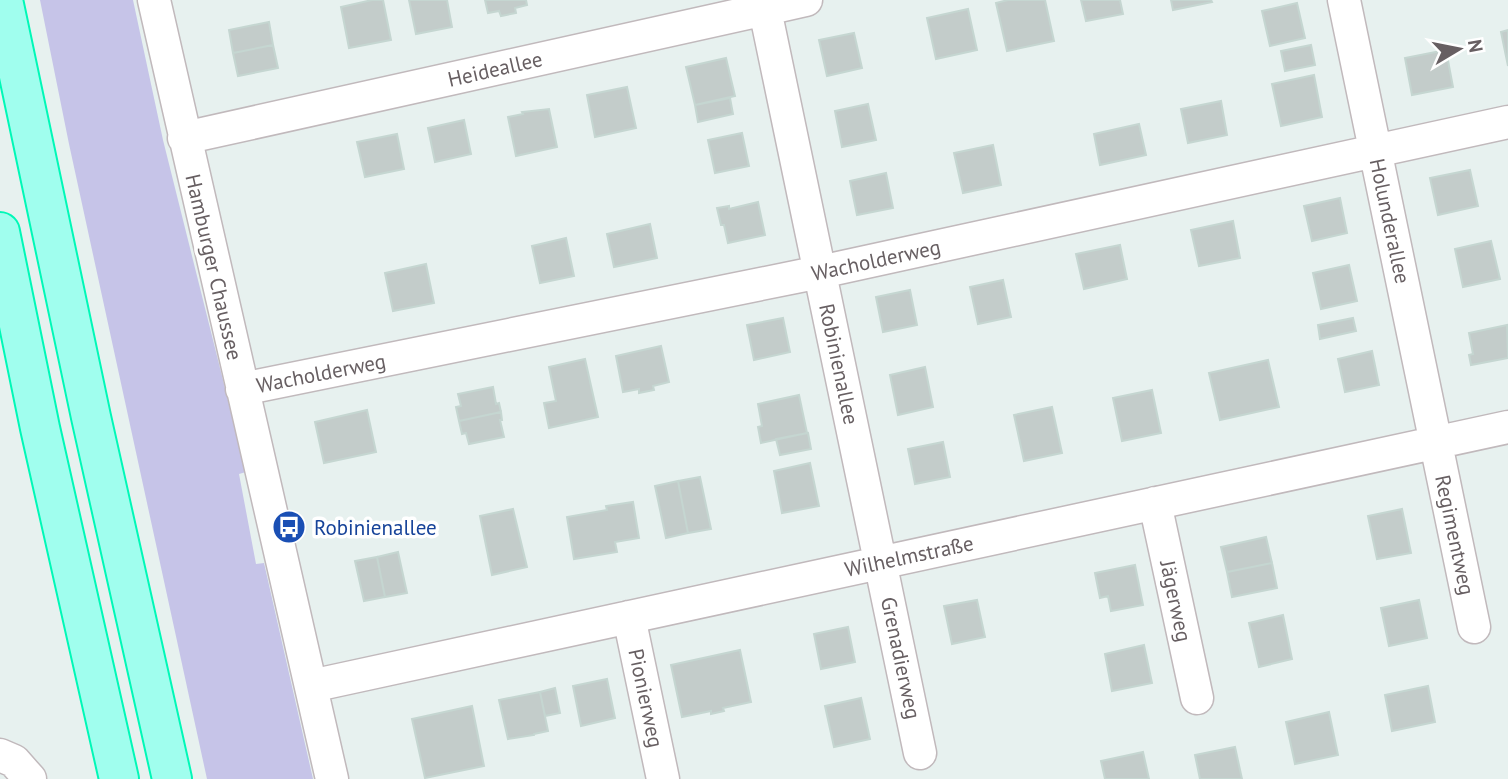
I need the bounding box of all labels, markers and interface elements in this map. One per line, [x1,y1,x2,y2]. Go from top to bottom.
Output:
north arrow [1424,14,1494,84]
text: N [1463,38,1489,54]
street label: Heideallee [445,45,545,93]
street label: Holunderallee [1364,156,1416,286]
street label: Hamburger Chaussee [179,171,249,363]
street label: Wacholderweg [809,233,943,287]
street label: Robinienallee [813,301,865,427]
street label: Wacholderweg [254,347,388,399]
street label: Regimentweg [1429,472,1481,598]
bus stop icon: Robinienallee [270,508,308,546]
place label: Robinienallee [314,514,437,541]
street label: Wilhelmstraße [842,529,976,583]
street label: Jägerweg [1154,557,1198,644]
street label: Grenadierweg [875,594,927,722]
street label: Pionierweg [622,646,670,750]

